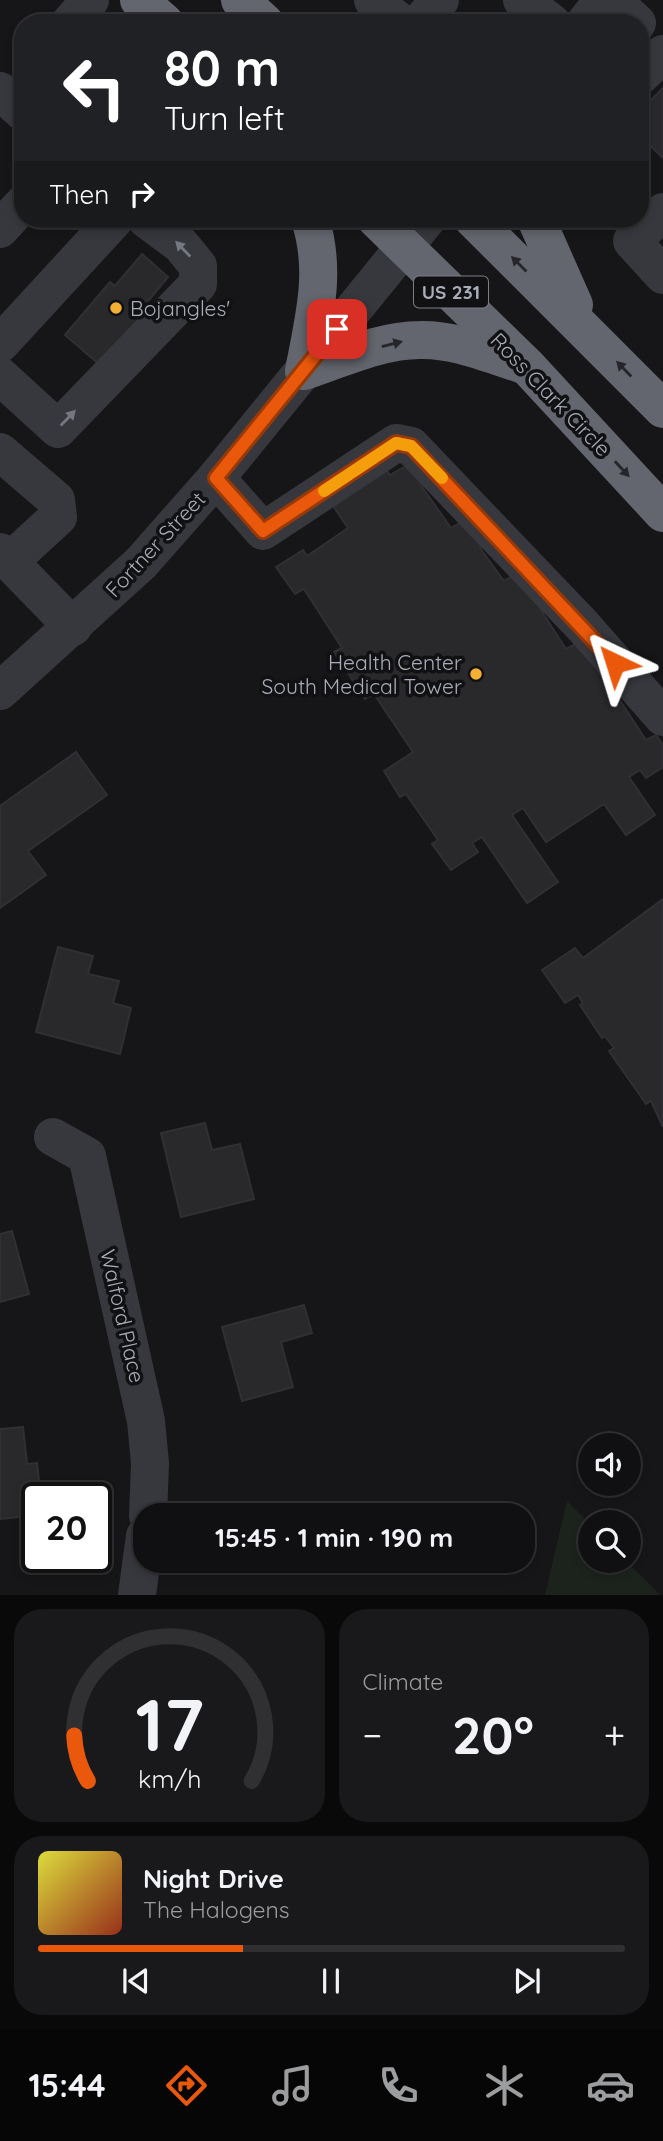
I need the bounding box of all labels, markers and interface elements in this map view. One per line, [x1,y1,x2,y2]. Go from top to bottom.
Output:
text: 80 m [164,37,280,98]
icon: left [49,42,140,133]
text: Turn left [164,98,285,138]
icon: right [123,175,161,213]
text: Then [49,178,109,211]
one-way arrow [175,241,191,258]
one-way arrow [512,256,528,273]
road number: US 231 [414,276,488,308]
place label: Bojangles' [130,295,230,321]
pin [307,299,367,359]
marker: Bojangles' [108,300,124,316]
icon: arrive [318,310,356,348]
street label: Ross Clark Circle [486,327,616,461]
one-way arrow [382,338,404,349]
one-way arrow [616,361,632,377]
one-way arrow [60,410,77,427]
one-way arrow [614,460,630,477]
street label: Fortner Street [100,486,210,602]
position arrow [578,626,652,700]
place label: Health Center South Medical Tower [262,649,462,699]
marker: Health Center South Medical Tower [468,666,484,682]
street label: Walford Place [95,1247,151,1385]
map controls [578,1433,641,1573]
button: sound [578,1433,641,1496]
speed limit sign: 20 [21,1482,112,1573]
button: search [578,1510,641,1573]
text: 15:45 · 1 min · 190 m [215,1521,453,1554]
text: Climate [363,1667,443,1696]
text: 17 [135,1679,203,1770]
text: 20° [452,1702,534,1767]
text: − [363,1711,382,1759]
text: + [604,1711,625,1759]
text: km/h [138,1763,201,1794]
text: Night Drive [143,1862,284,1895]
text: The Halogens [143,1895,290,1924]
icon: previous [117,1962,155,2000]
icon: pause [312,1962,350,2000]
icon: next [508,1962,546,2000]
icon: directions [162,2061,211,2110]
icon: music [268,2061,317,2110]
icon: phone [374,2061,423,2110]
icon: climate [480,2061,529,2110]
icon: car [586,2061,635,2110]
text: 15:44 [28,2065,106,2105]

